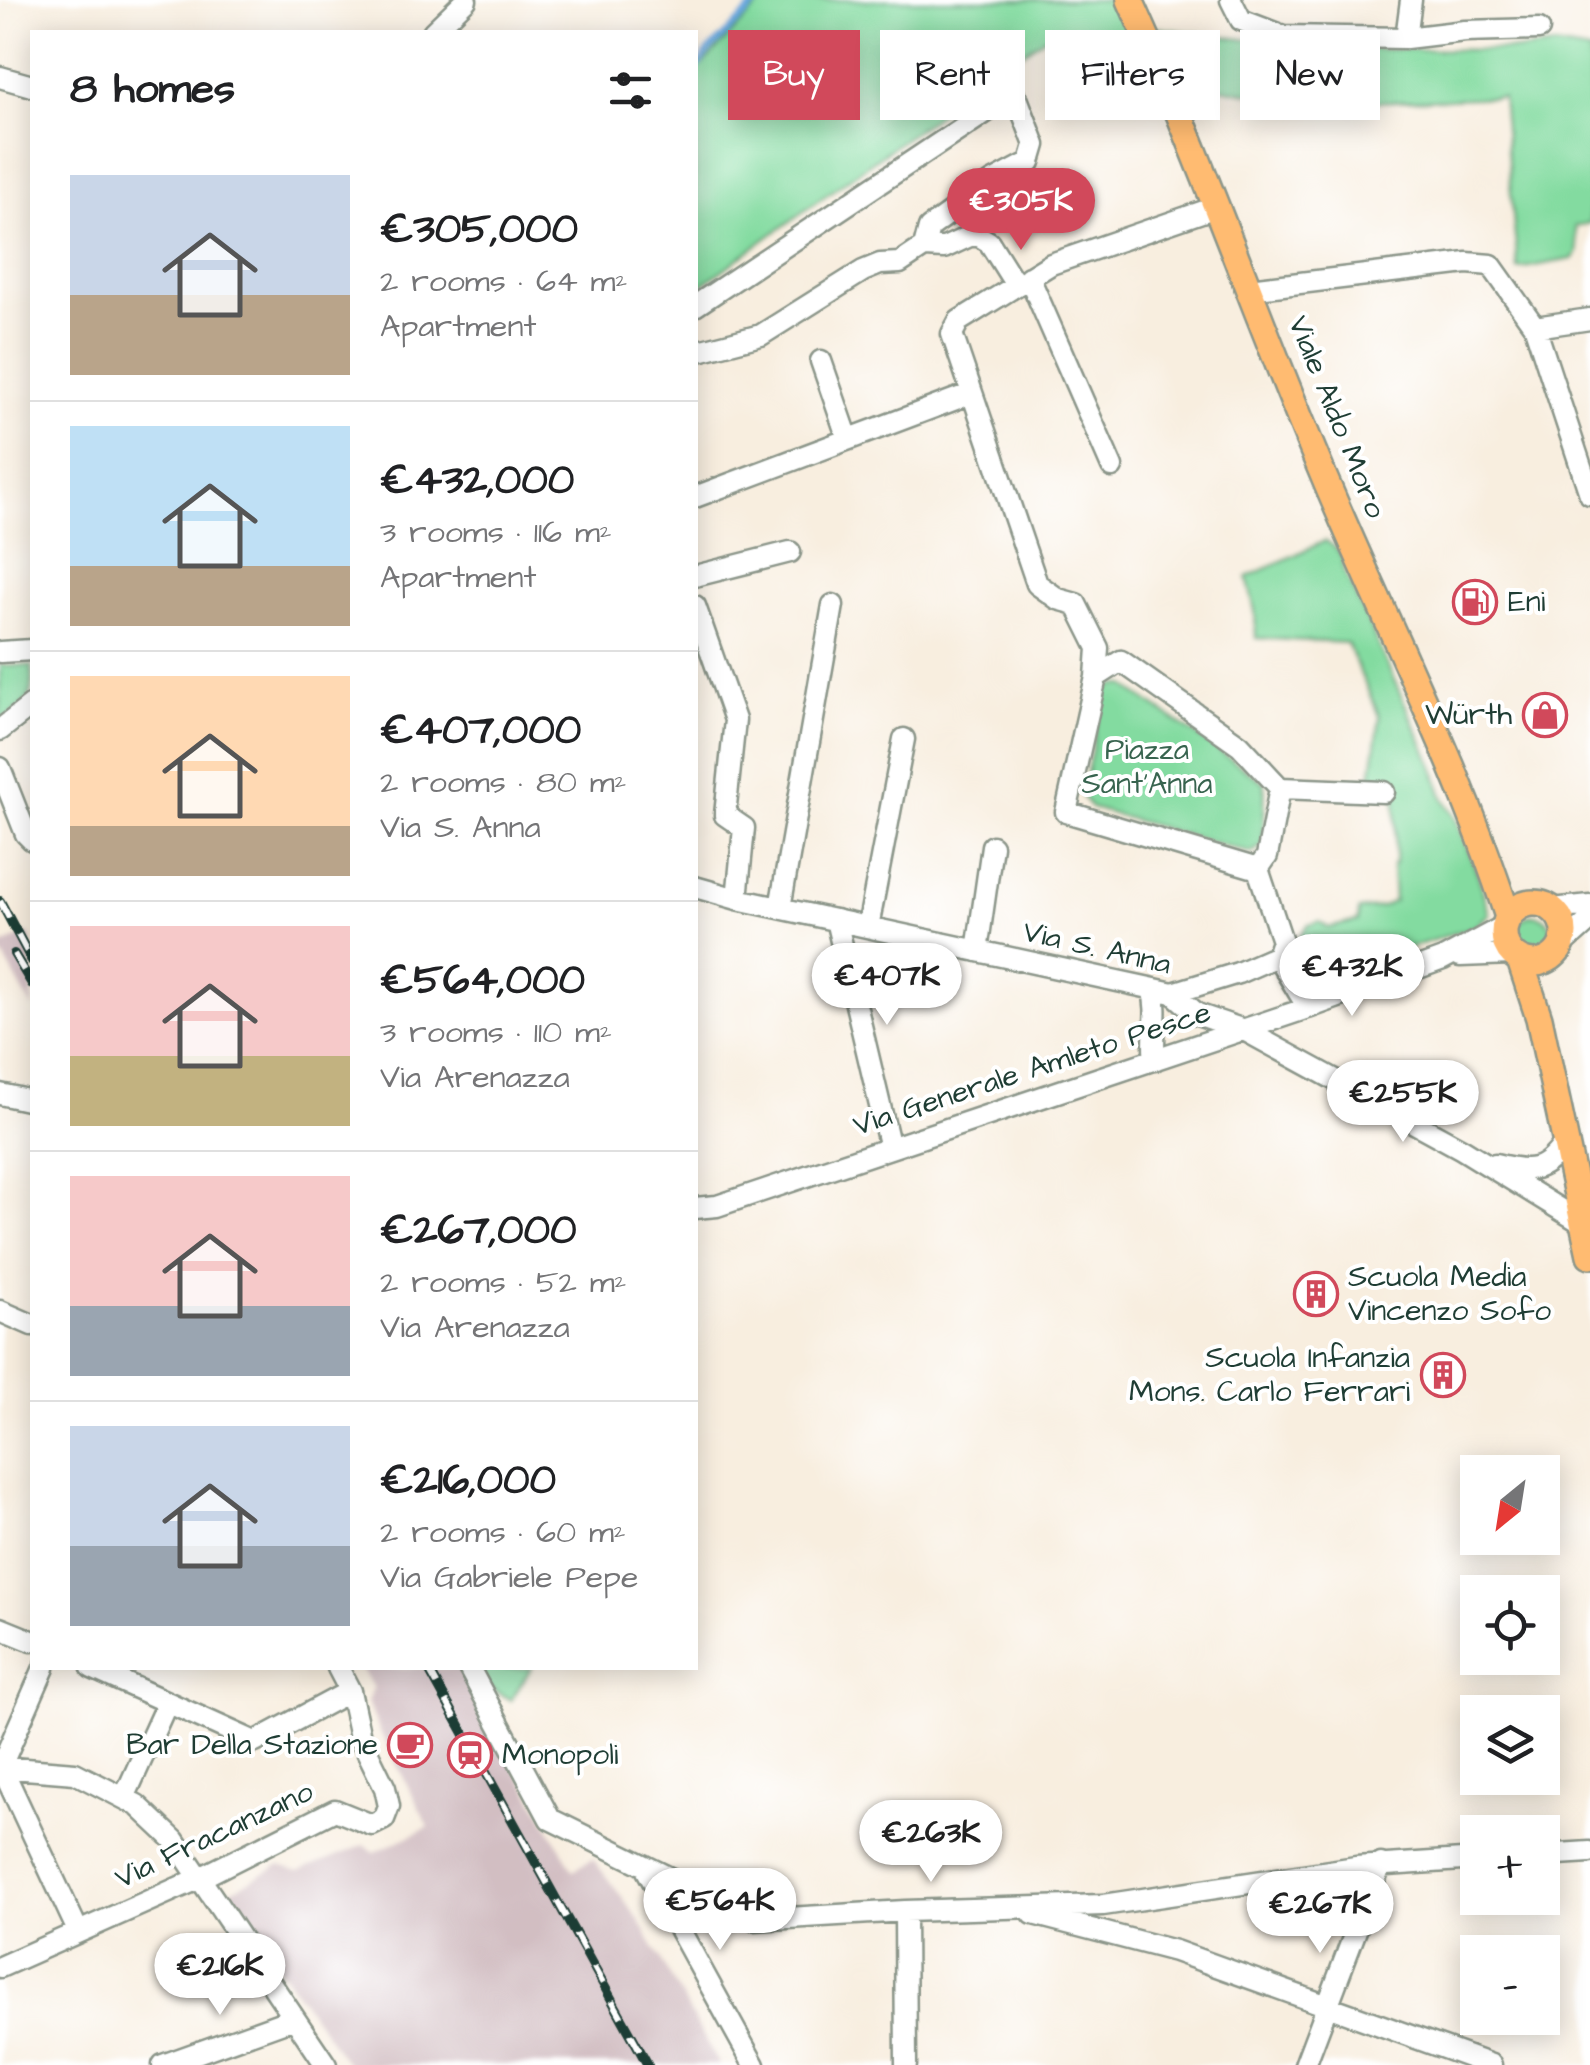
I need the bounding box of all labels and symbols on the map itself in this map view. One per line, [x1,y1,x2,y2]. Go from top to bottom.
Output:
pin: €305K [951,168,1091,253]
street label: Viale Aldo Moro [1277,310,1397,525]
fuel station icon: Eni [1452,579,1498,625]
place label: Eni [1508,581,1546,623]
shop icon: Würth [1522,692,1568,738]
place label: Würth [1425,694,1512,736]
park label: Piazza Sant'Anna [1081,729,1213,805]
street label: Via S. Anna [1019,911,1175,985]
pin: €432K [1282,934,1422,1019]
pin: €407K [817,943,957,1028]
street label: Via Generale Amleto Pesce [848,991,1216,1147]
pin: €255K [1333,1060,1473,1145]
place label: Scuola Media Vincenzo Sofo [1348,1256,1551,1332]
building icon: Scuola Media Vincenzo Sofo [1293,1271,1339,1317]
place label: Scuola Infanzia Mons. Carlo Ferrari [1129,1337,1410,1413]
building icon: Scuola Infanzia Mons. Carlo Ferrari [1420,1352,1466,1398]
north arrow [1460,1455,1560,1555]
cafe icon: Bar Della Stazione [387,1722,433,1768]
place label: Bar Della Stazione [126,1724,378,1766]
station icon: Monopoli [447,1732,493,1778]
place label: Monopoli [502,1734,619,1776]
street label: Via Fracanzano [108,1771,320,1899]
pin: €263K [861,1800,1001,1885]
pin: €564K [650,1868,790,1953]
pin: €267K [1250,1871,1390,1956]
pin: €216K [150,1933,290,2018]

